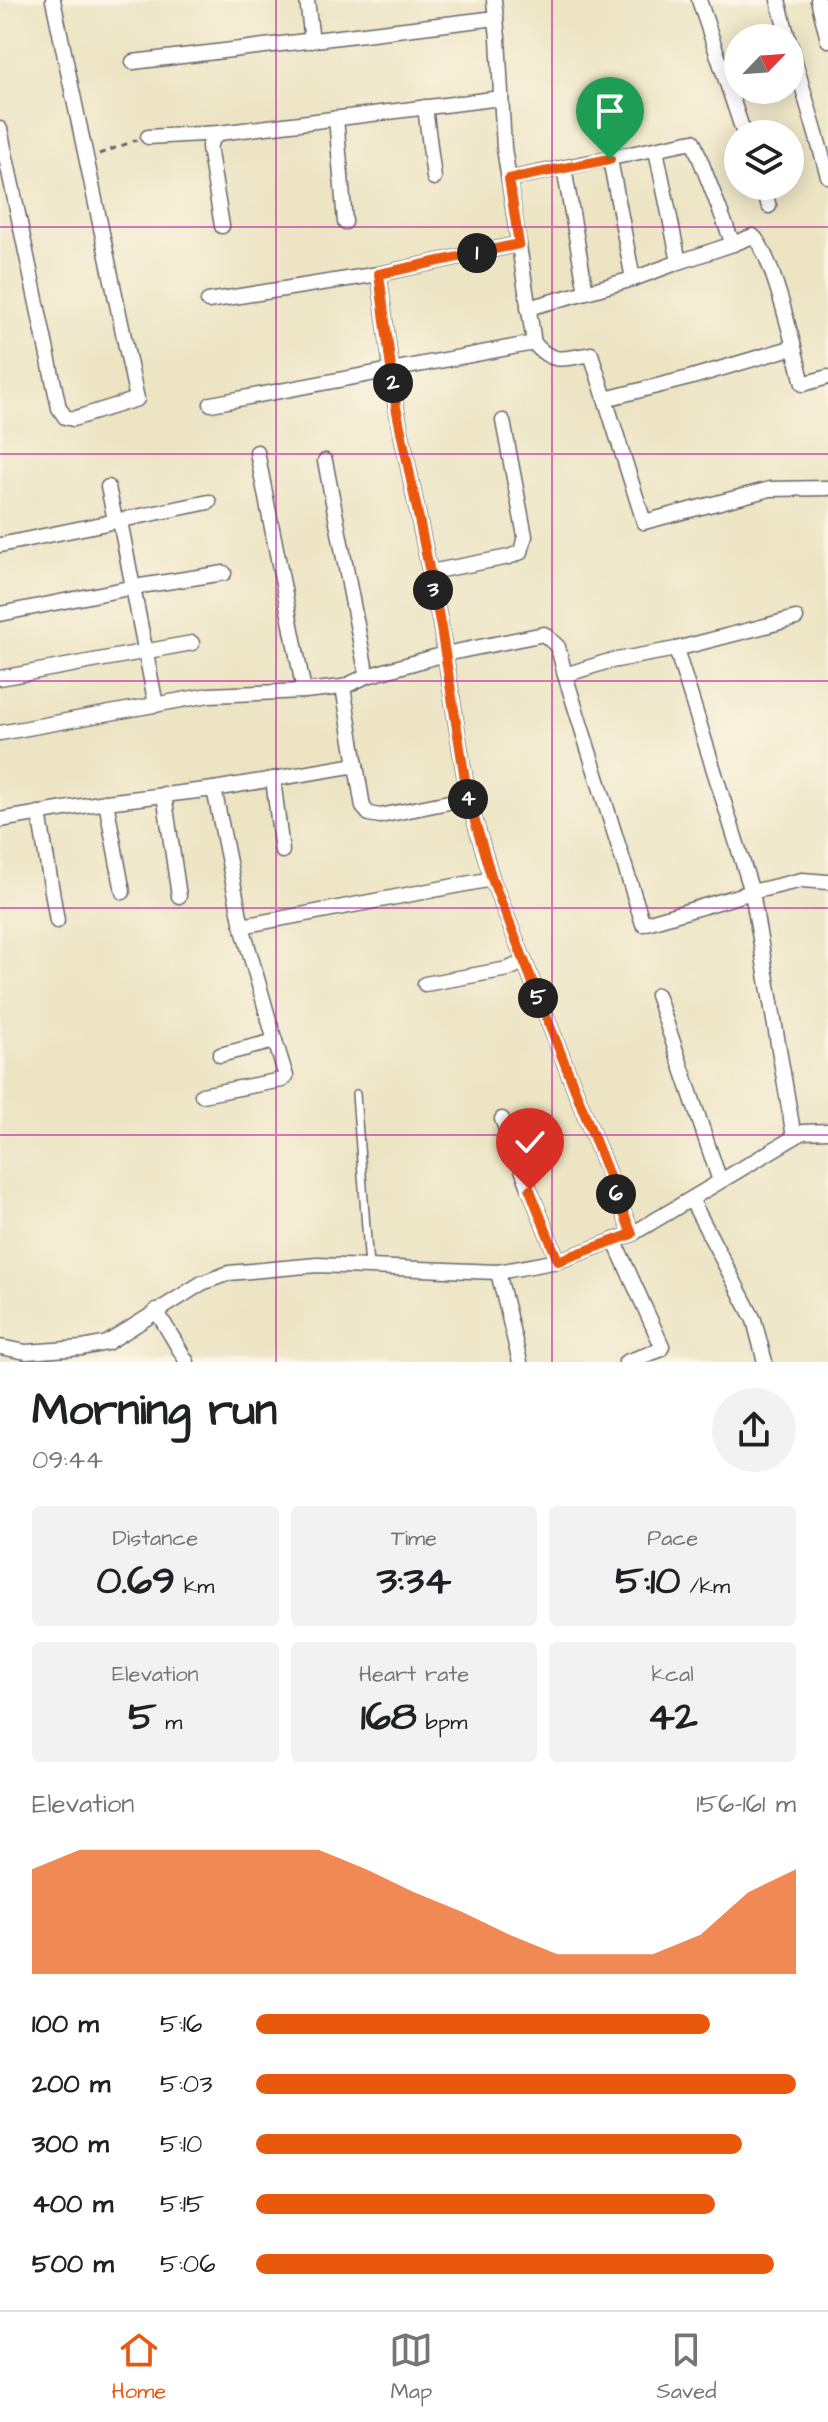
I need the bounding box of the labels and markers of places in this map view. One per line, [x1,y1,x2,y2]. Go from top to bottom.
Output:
pin [576,77,644,159]
pin: 1 [457,233,497,273]
pin: 2 [373,363,413,403]
pin: 3 [413,570,453,610]
pin: 4 [448,779,488,819]
pin: 5 [518,978,558,1018]
pin [496,1108,564,1190]
pin: 6 [596,1174,636,1214]

